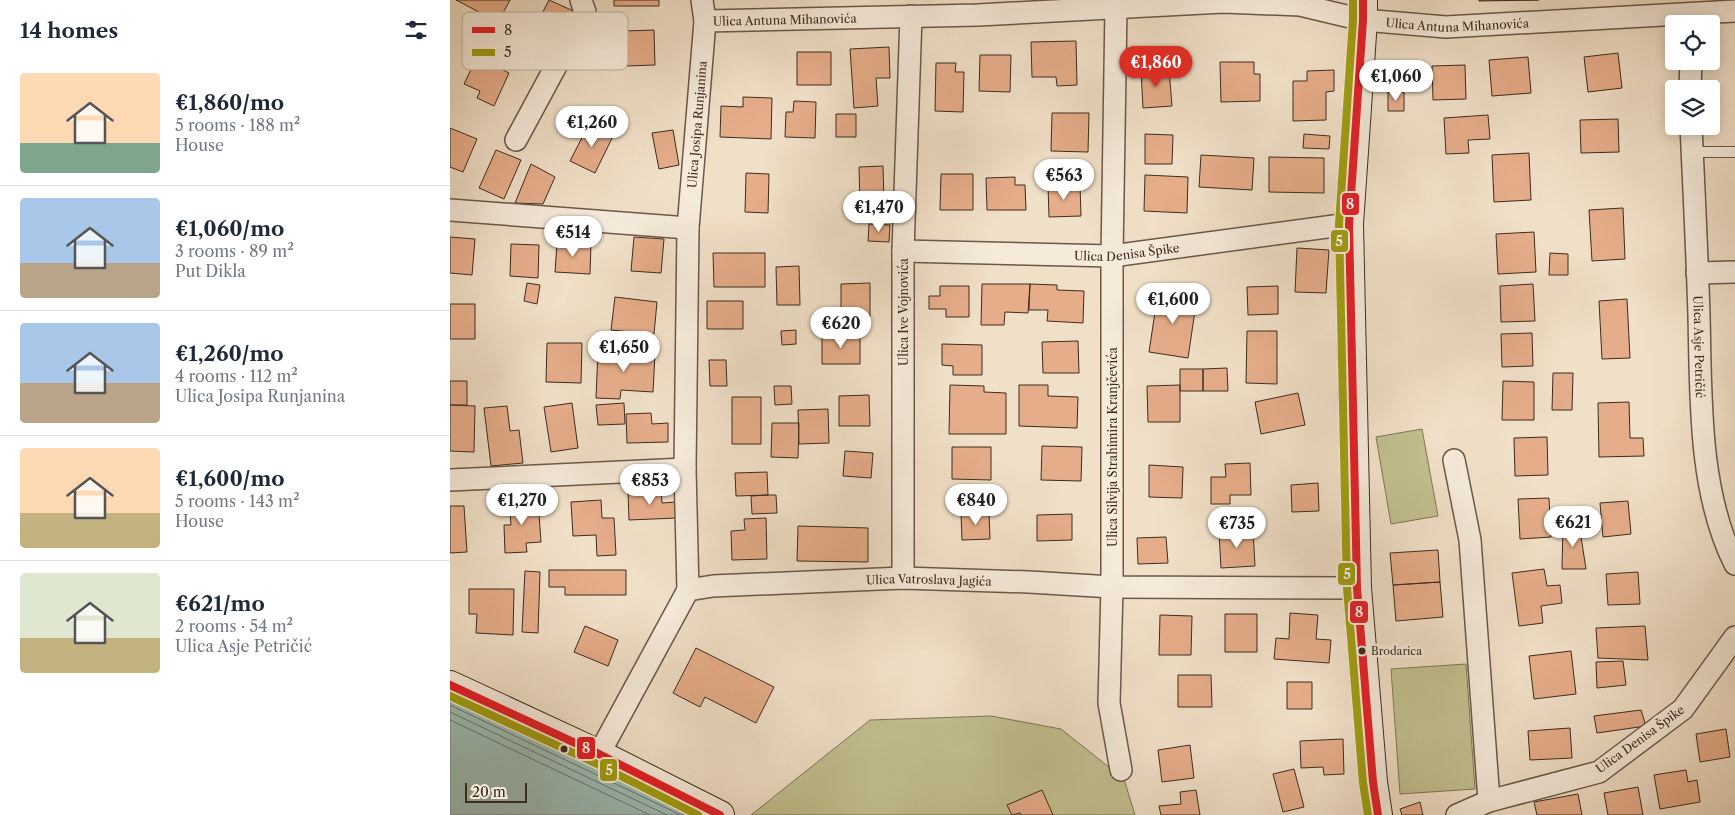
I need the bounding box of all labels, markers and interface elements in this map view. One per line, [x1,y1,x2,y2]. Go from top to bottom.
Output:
street label: Ulica Antuna Mihanovića [713,10,857,28]
legend [462,12,628,70]
street label: Ulica Antuna Mihanovića [1385,14,1530,35]
map controls [1665,15,1720,135]
button: locate [1665,15,1720,70]
icon: filters [402,16,430,44]
text: 14 homes [20,18,118,43]
text: 8 [504,21,512,39]
text: 5 [504,43,512,61]
pin: €1,860 [1115,46,1197,88]
text: €1,860 [1130,52,1182,72]
street label: Ulica Josipa Runjanina [684,59,709,189]
pin: €1,060 [1355,59,1437,102]
text: €1,060 [1370,66,1422,86]
button: layers [1665,80,1720,135]
text: €1,860/mo [175,90,284,115]
icon: home [60,93,120,153]
pin: €1,260 [551,106,633,148]
text: €1,260 [567,112,617,132]
text: 5 rooms · 188 m² [175,115,300,135]
text: House [175,135,224,155]
pin: €563 [1034,158,1094,201]
text: €563 [1045,165,1083,185]
pin: €1,470 [838,190,920,233]
line badge: 8 [1341,192,1360,216]
text: 8 [1346,195,1354,213]
text: €1,470 [854,197,904,217]
text: €1,060/mo [175,216,284,241]
pin: €514 [543,216,603,258]
icon: home [60,218,120,278]
text: €514 [555,222,591,242]
line badge: 5 [1330,229,1349,253]
text: 5 [1335,232,1343,250]
street label: Ulica Denisa Špike [1074,239,1181,264]
text: 3 rooms · 89 m² [175,241,294,261]
street label: Ulica Ive Vojnovića [896,257,911,366]
text: Put Dikla [175,261,246,281]
pin: €1,600 [1132,282,1214,325]
text: €1,600 [1147,289,1199,309]
street label: Ulica Asje Petričić [1691,295,1708,399]
pin: €620 [811,306,871,349]
text: €620 [821,313,861,333]
pin: €1,650 [583,330,665,373]
text: €1,650 [599,337,649,357]
text: €1,260/mo [175,341,284,366]
icon: home [60,343,120,403]
street label: Ulica Silvija Strahimira Kranjčevića [1105,346,1120,547]
text: 4 rooms · 112 m² [175,366,298,386]
text: Ulica Josipa Runjanina [175,386,345,406]
pin: €853 [620,464,680,506]
text: €1,600/mo [175,466,285,491]
icon: home [60,468,120,528]
text: €853 [631,470,669,490]
pin: €1,270 [481,484,563,526]
pin: €840 [946,484,1006,526]
text: €1,270 [497,490,547,510]
text: €840 [956,490,996,510]
text: 5 rooms · 143 m² [175,491,299,511]
pin: €735 [1207,506,1267,549]
pin: €621 [1543,506,1603,548]
text: House [175,511,224,531]
text: €621 [1555,512,1591,532]
text: €735 [1219,513,1255,533]
line badge: 5 [1337,562,1356,586]
text: 5 [1343,565,1351,583]
street label: Ulica Vatroslava Jagića [866,570,993,588]
text: €621/mo [175,591,265,616]
icon: home [60,593,120,653]
line badge: 8 [1349,600,1369,624]
text: 8 [1355,603,1363,621]
text: 2 rooms · 54 m² [175,616,293,636]
text: Ulica Asje Petričić [175,636,312,656]
place label: Brodarica [1371,644,1422,658]
marker: Brodarica [1357,646,1367,656]
street label: Ulica Denisa Špike [1592,701,1687,776]
line badge: 8 [576,736,596,760]
text: 8 [582,739,590,757]
unlabelled marker [559,744,569,754]
line badge: 5 [599,758,618,782]
text: 5 [605,761,613,779]
scale bar [465,780,528,803]
text: 20 m [472,783,506,801]

